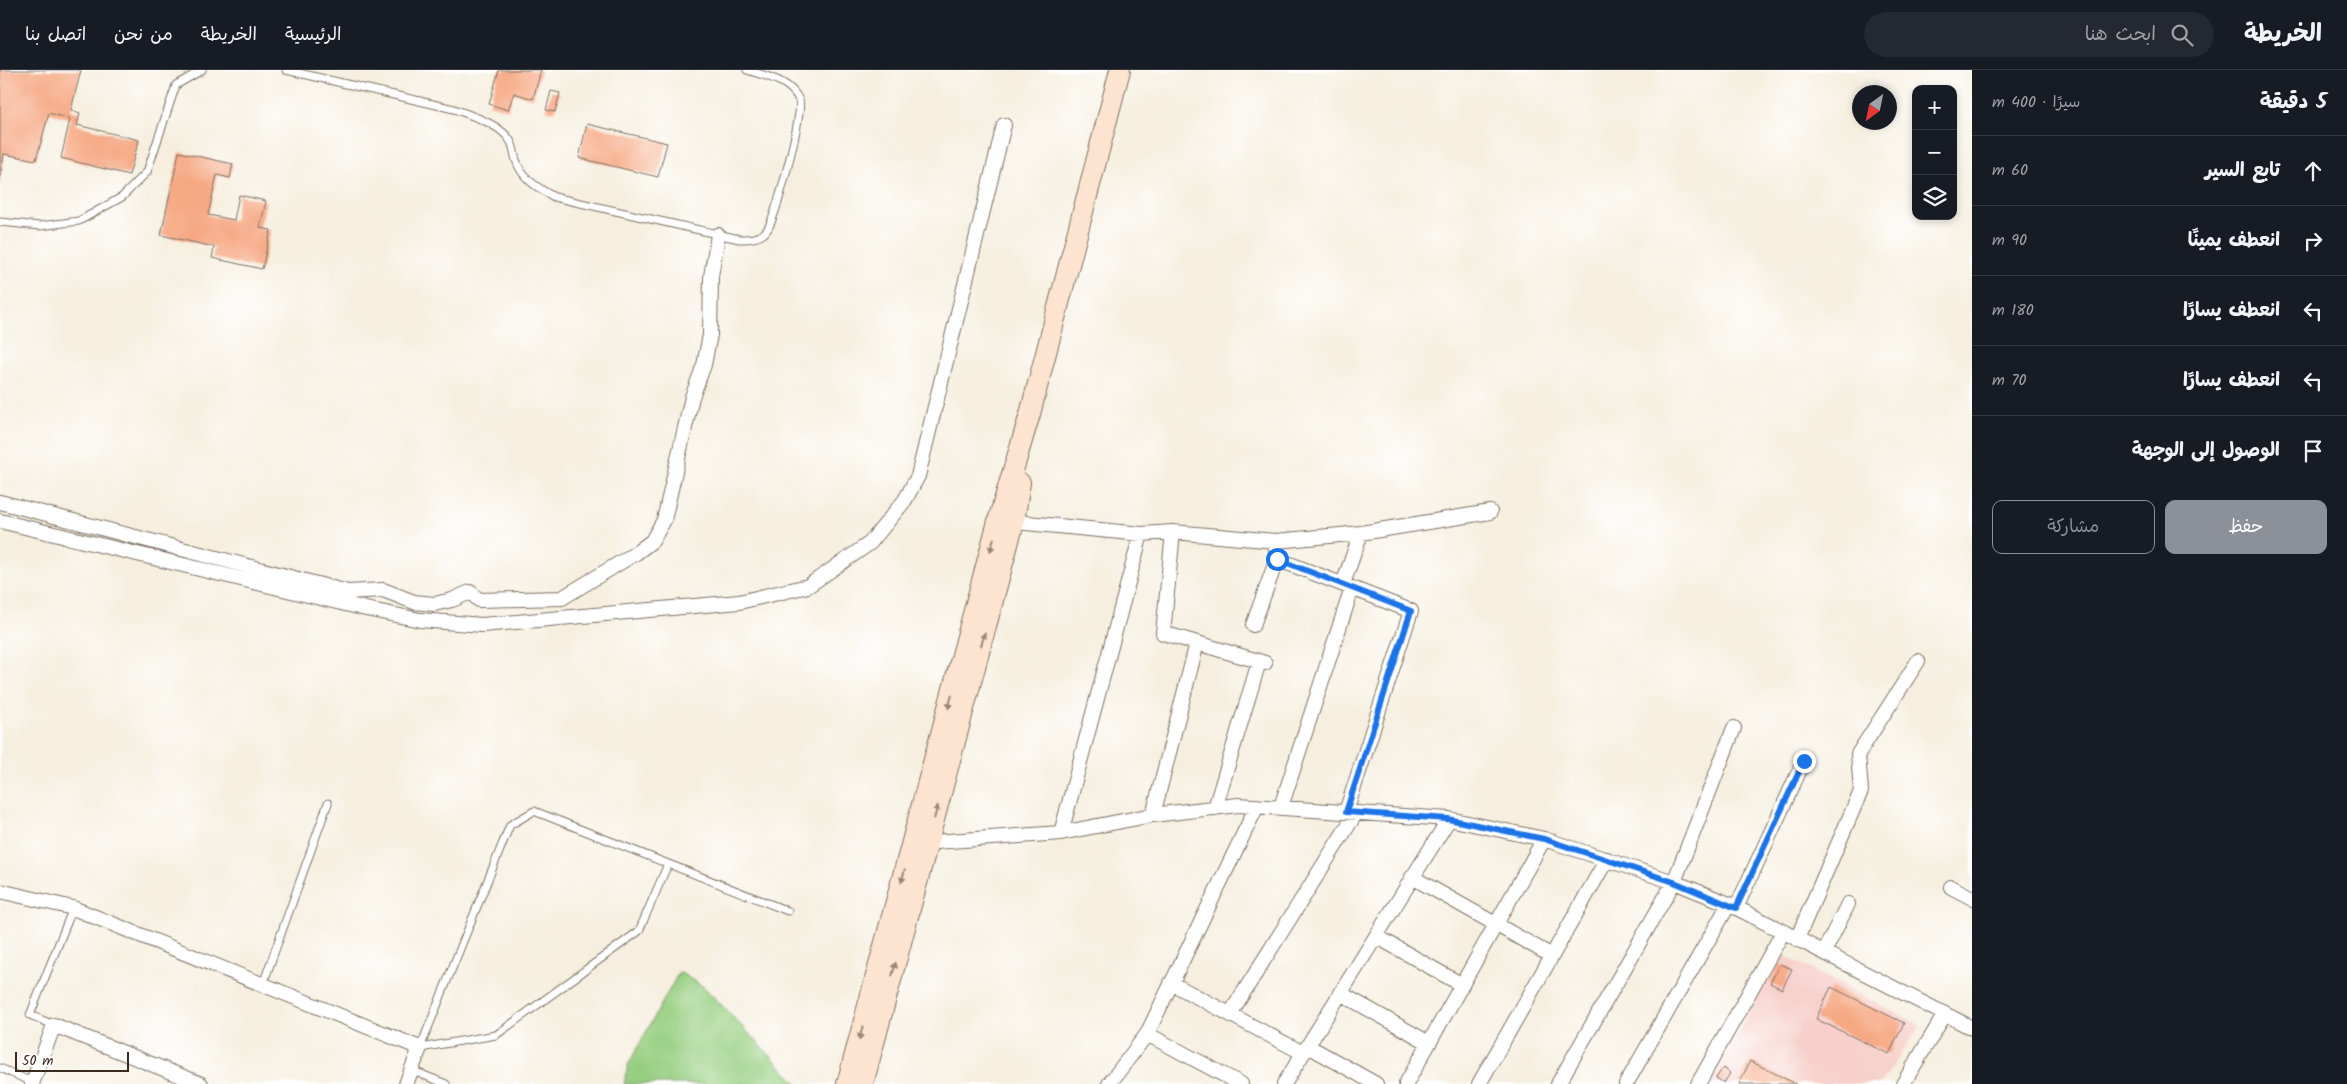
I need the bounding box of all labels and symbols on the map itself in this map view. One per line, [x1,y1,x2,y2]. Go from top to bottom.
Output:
north arrow [1852,85,1897,130]
one-way arrow [987,537,995,552]
route start [1266,548,1289,571]
one-way arrow [979,631,987,646]
one-way arrow [945,694,953,709]
route end [1793,750,1816,773]
one-way arrow [932,805,940,820]
one-way arrow [899,868,907,883]
one-way arrow [890,962,898,977]
one-way arrow [857,1025,865,1040]
scale bar [15,1049,129,1072]

